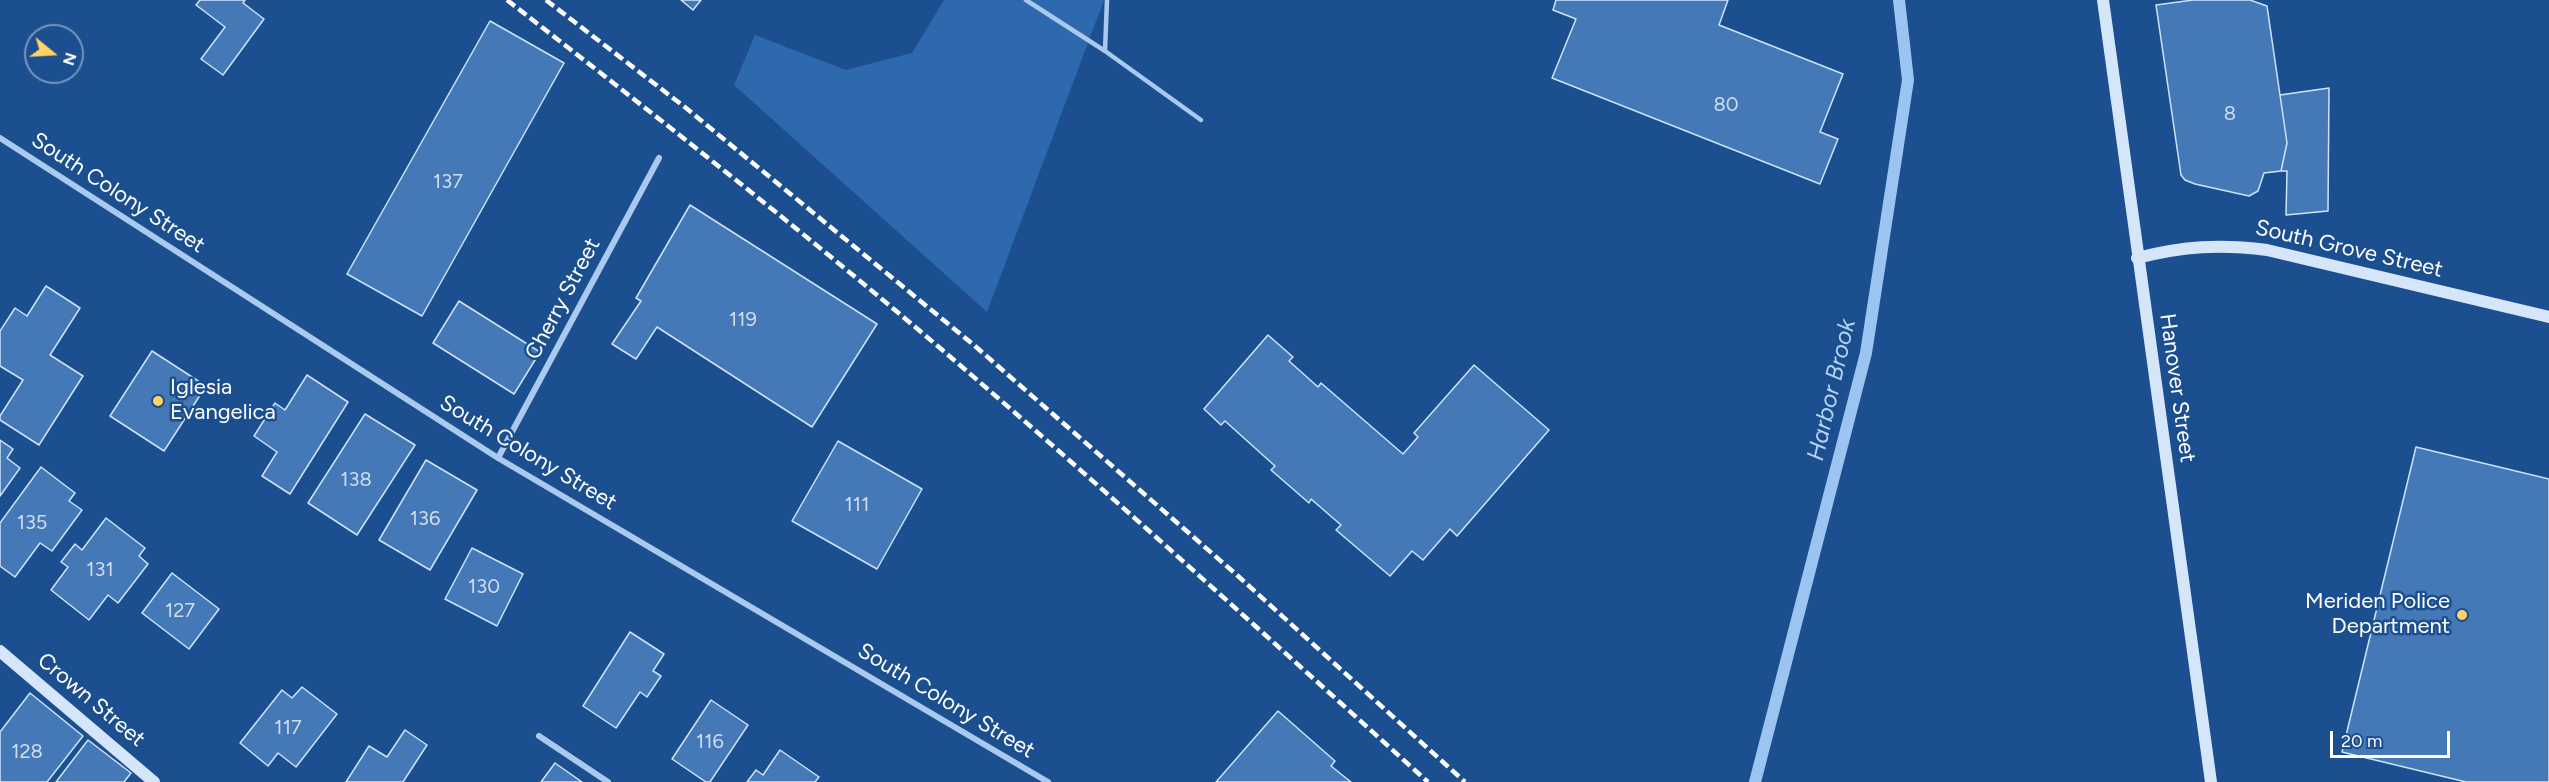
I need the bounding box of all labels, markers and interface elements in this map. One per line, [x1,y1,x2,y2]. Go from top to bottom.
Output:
north arrow [24,24,84,84]
text: N [59,50,81,68]
house number: 80 [1713,93,1739,117]
house number: 8 [2224,102,2236,126]
street label: South Colony Street [26,127,210,259]
house number: 137 [433,170,463,194]
street label: South Grove Street [2253,215,2445,283]
street label: Cherry Street [520,234,606,364]
house number: 119 [729,308,757,332]
street label: Hanover Street [2153,312,2201,464]
water label: Harbor Brook [1802,316,1862,464]
place label: Iglesia Evangelica [170,375,276,427]
street label: South Colony Street [435,390,621,516]
marker: Iglesia Evangelica [151,394,165,408]
house number: 138 [340,468,372,492]
house number: 111 [845,493,869,517]
house number: 136 [410,507,440,531]
house number: 135 [17,511,47,535]
house number: 131 [86,558,114,582]
house number: 130 [468,575,500,599]
place label: Meriden Police Department [2305,589,2450,640]
house number: 127 [165,599,195,623]
marker: Meriden Police Department [2455,608,2469,622]
street label: South Colony Street [853,638,1039,764]
street label: Crown Street [32,647,150,753]
house number: 117 [274,716,302,740]
scale bar [2333,719,2453,757]
house number: 116 [696,730,724,754]
text: 20 m [2341,730,2382,752]
house number: 128 [11,740,43,764]

